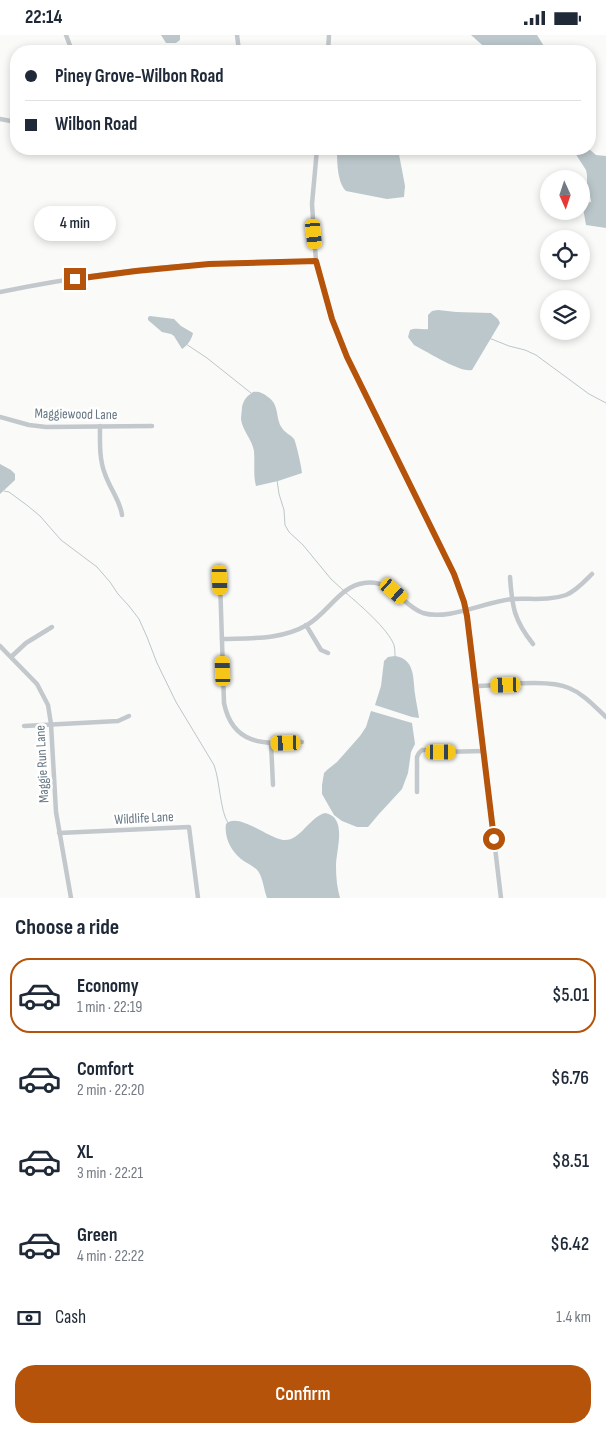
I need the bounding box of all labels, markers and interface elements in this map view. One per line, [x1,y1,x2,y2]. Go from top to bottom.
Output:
text: 22:14 [25,6,62,29]
text: Piney Grove-Wilbon Road [55,65,224,88]
text: Wilbon Road [55,113,137,136]
north arrow [540,170,590,220]
map controls [540,170,590,340]
callout: 4 min [34,207,116,241]
text: 4 min [60,214,90,233]
car [304,218,323,250]
button: locate [540,230,590,280]
route end [64,268,86,290]
button: layers [540,290,590,340]
street label: Maggiewood Lane [34,405,118,423]
car [211,565,228,595]
car [377,575,410,607]
car [214,656,231,686]
car [490,677,521,693]
street label: Maggie Run Lane [31,725,53,803]
car [270,735,301,751]
car [426,745,456,760]
street label: Wildlife Lane [114,808,174,828]
route start [483,828,505,850]
text: Choose a ride [15,914,119,941]
icon: car [17,973,62,1018]
text: Economy [77,975,139,998]
text: $5.01 [552,984,589,1007]
text: 1 min · 22:19 [77,998,142,1017]
icon: car [17,1056,62,1101]
text: Comfort [77,1058,134,1081]
text: $6.76 [551,1067,589,1090]
text: 2 min · 22:20 [77,1081,144,1100]
icon: car [17,1139,62,1184]
text: XL [77,1141,93,1164]
text: $8.51 [552,1150,589,1173]
text: 3 min · 22:21 [77,1164,143,1183]
icon: car [17,1222,62,1267]
text: Green [77,1224,117,1247]
text: $6.42 [550,1233,589,1256]
text: 4 min · 22:22 [77,1247,144,1266]
icon: cash [15,1304,43,1332]
text: Cash [55,1306,86,1329]
text: 1.4 km [556,1308,591,1327]
button: Confirm [15,1365,591,1423]

